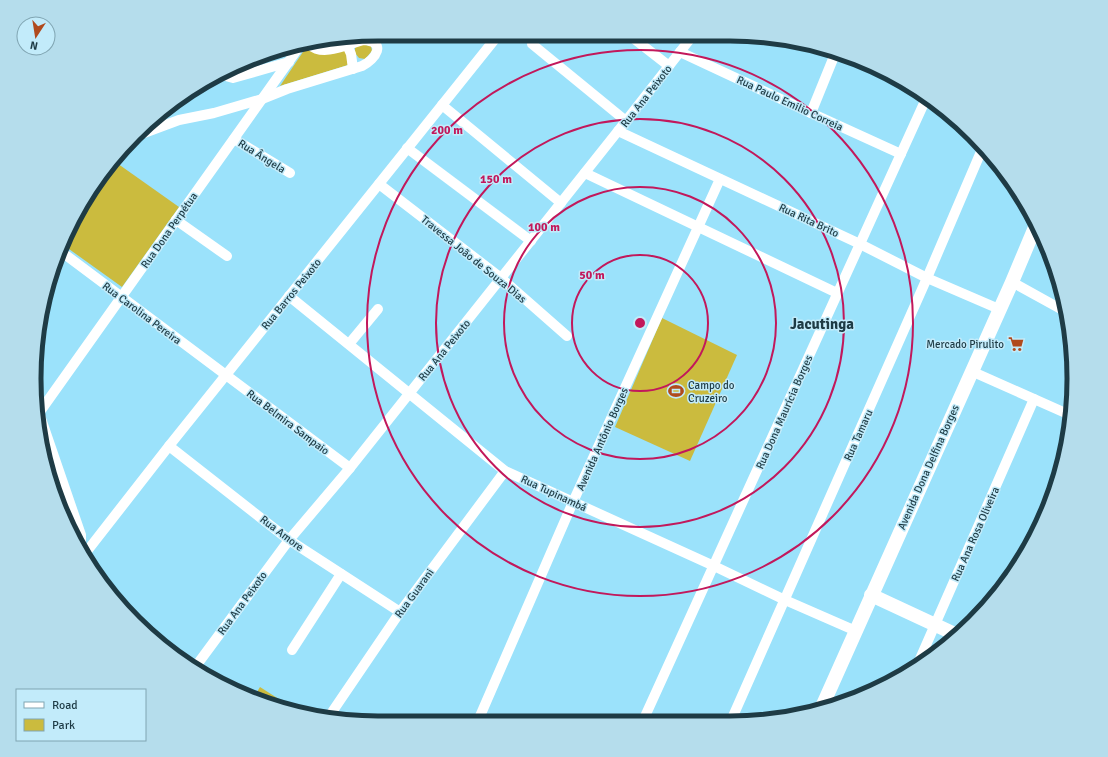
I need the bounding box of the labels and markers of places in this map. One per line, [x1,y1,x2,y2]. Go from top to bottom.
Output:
centre of rings [633,316,647,330]
supermarket icon: Mercado Pirulito [1007,335,1025,353]
place label: Mercado Pirulito [926,338,1004,351]
place label: Campo do Cruzeiro [688,379,735,405]
sports icon: Campo do Cruzeiro [667,382,685,400]

